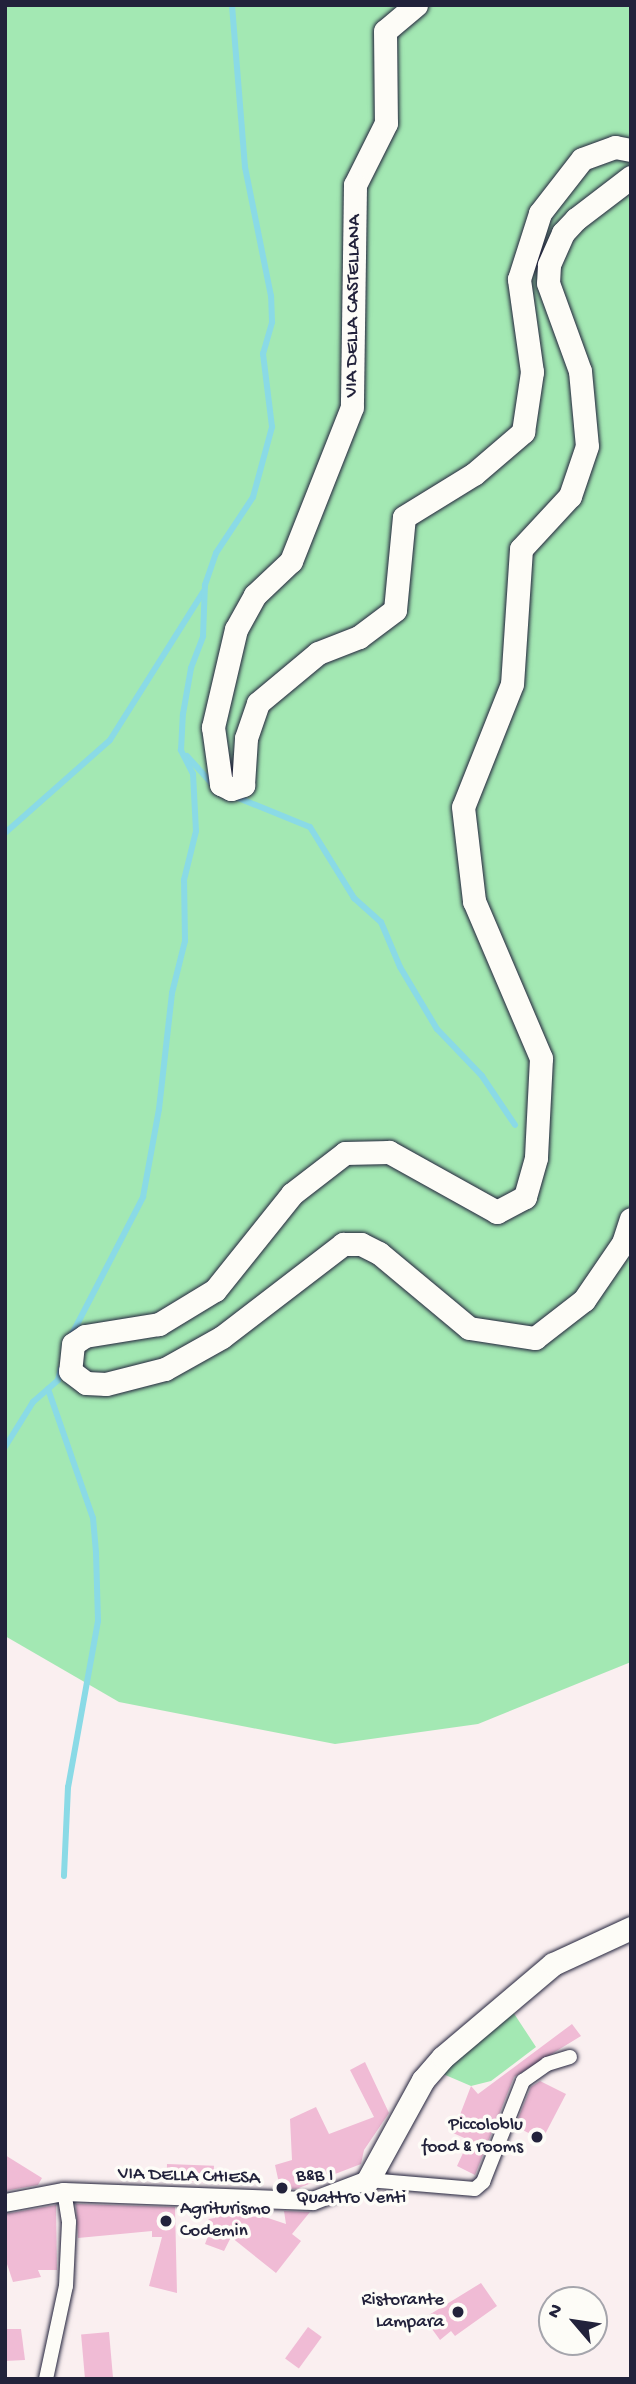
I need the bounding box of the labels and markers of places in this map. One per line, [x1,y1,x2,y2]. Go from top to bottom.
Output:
place label: Piccoloblu food & rooms [422,2115,523,2159]
marker: Piccoloblu food & rooms [529,2129,545,2145]
place label: B&B I Quattro Venti [296,2166,406,2210]
marker: B&B I Quattro Venti [274,2180,290,2196]
place label: Agriturismo Codemin [180,2199,271,2243]
marker: Agriturismo Codemin [158,2213,174,2229]
place label: Ristorante Lampara [361,2290,444,2334]
marker: Ristorante Lampara [450,2304,466,2320]

